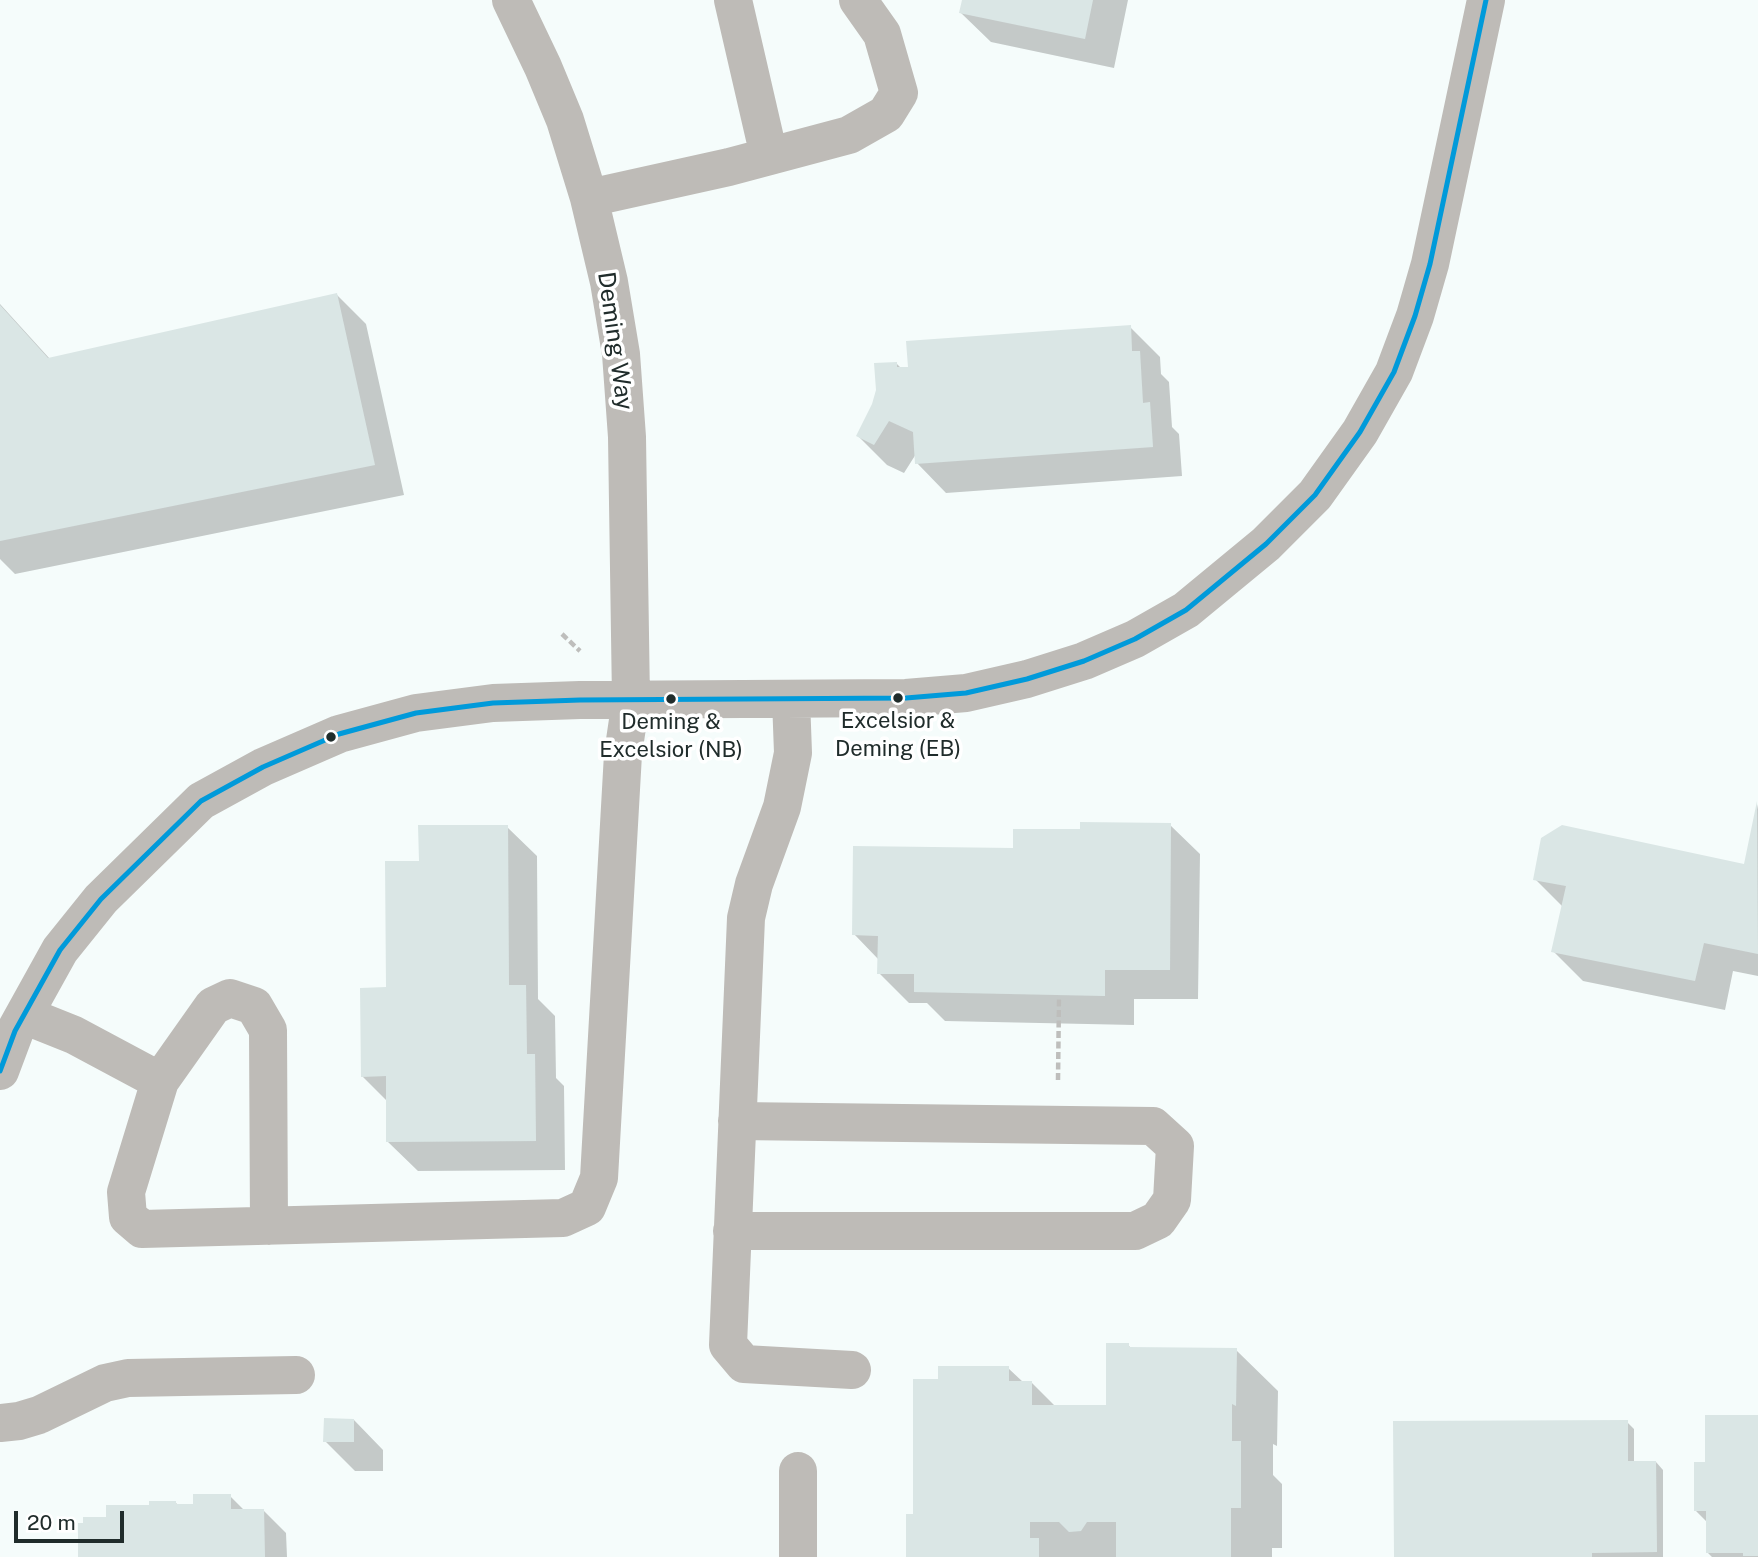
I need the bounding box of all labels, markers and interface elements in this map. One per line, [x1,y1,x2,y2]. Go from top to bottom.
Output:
street label: Deming Way [591,270,639,412]
marker: Excelsior & Deming (EB) [891,691,905,705]
marker: Deming & Excelsior (NB) [664,692,678,706]
place label: Excelsior & Deming (EB) [835,708,961,760]
place label: Deming & Excelsior (NB) [599,709,743,760]
unlabelled marker [324,730,338,744]
scale bar [18,1498,128,1542]
text: 20 m [27,1510,76,1535]

